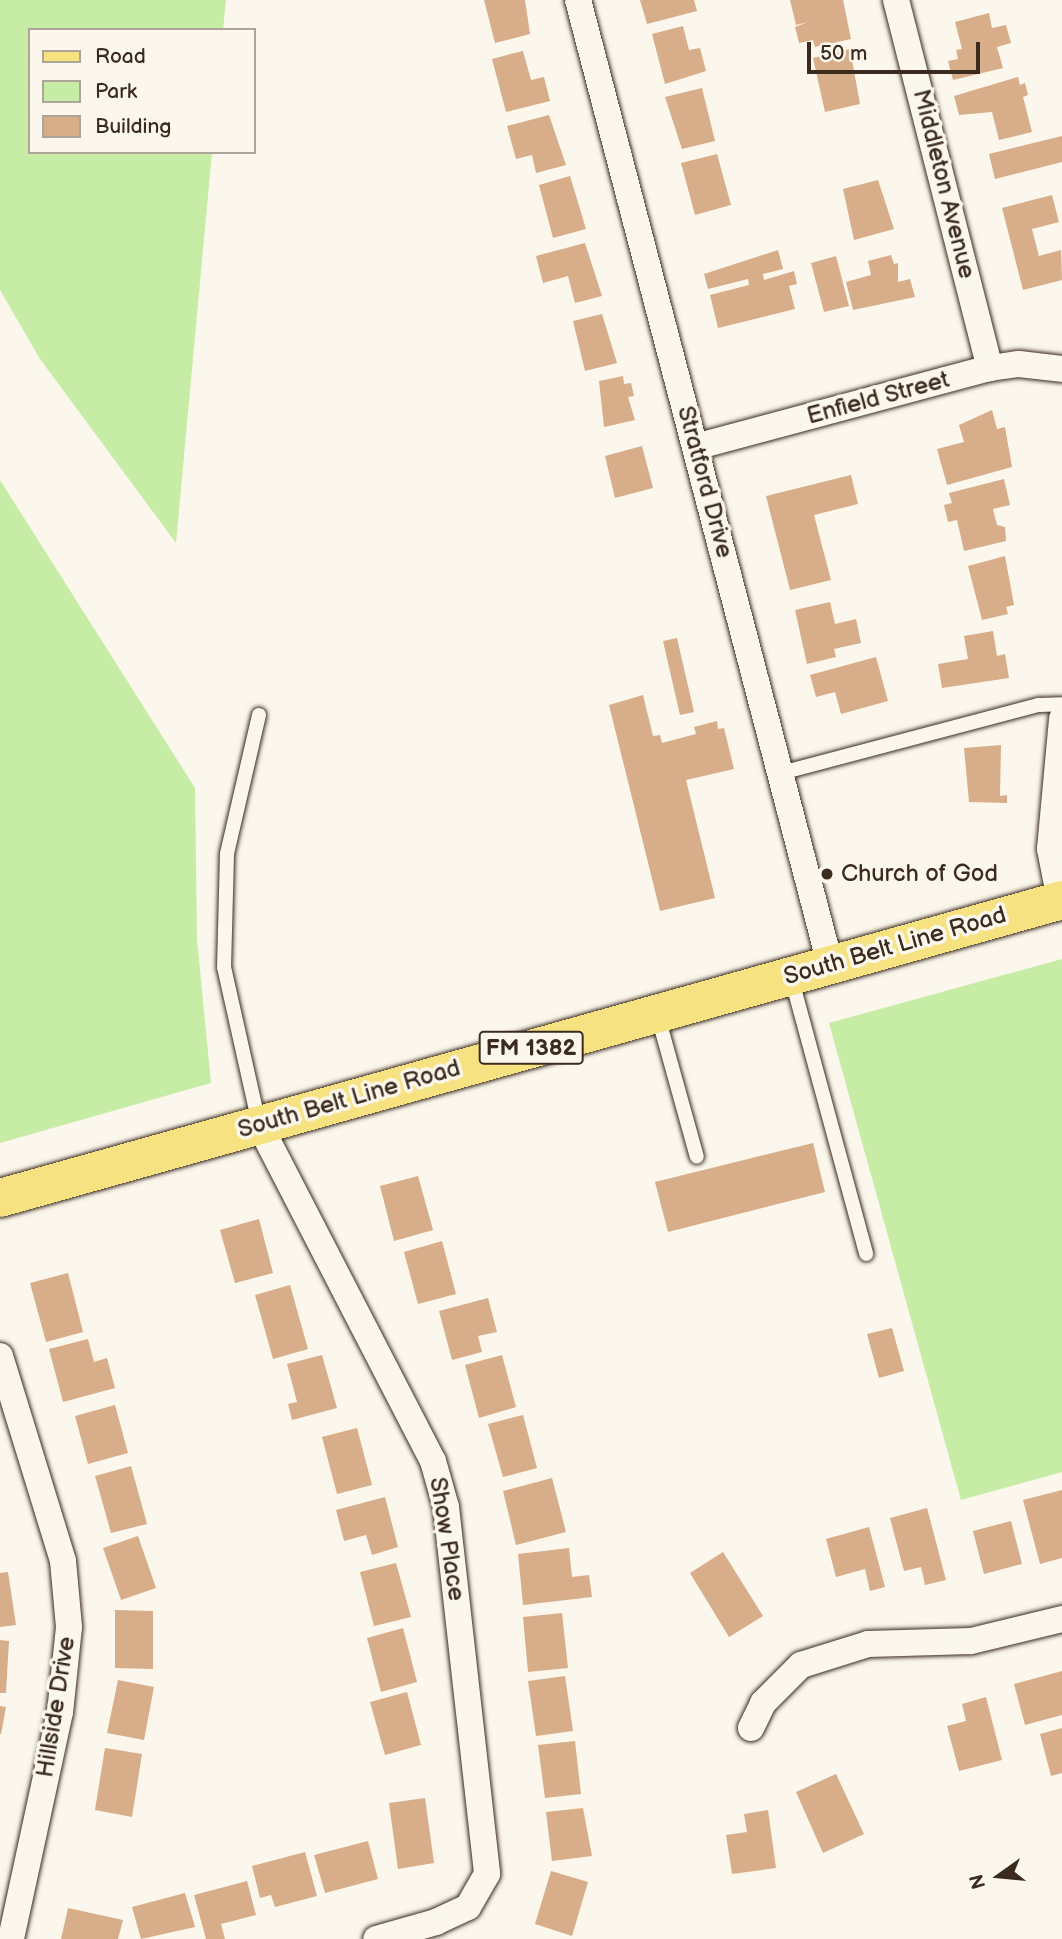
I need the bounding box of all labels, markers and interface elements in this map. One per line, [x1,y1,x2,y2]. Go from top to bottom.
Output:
legend [28,28,256,154]
scale bar [810,28,983,72]
text: 50 m [820,41,867,66]
text: Road [95,44,146,69]
text: Park [95,79,137,104]
street label: Middleton Avenue [907,86,981,282]
text: Building [95,114,171,139]
street label: Enfield Street [803,365,953,431]
street label: Stratford Drive [671,403,739,561]
place label: Church of God [841,860,998,888]
marker: Church of God [819,866,835,882]
street label: South Belt Line Road [781,900,1009,992]
road number: FM 1382 [478,1028,584,1068]
street label: South Belt Line Road [235,1053,463,1145]
street label: Show Place [423,1475,471,1603]
street label: Hillside Drive [31,1634,81,1780]
north arrow [964,1841,1034,1911]
text: N [965,1872,991,1891]

